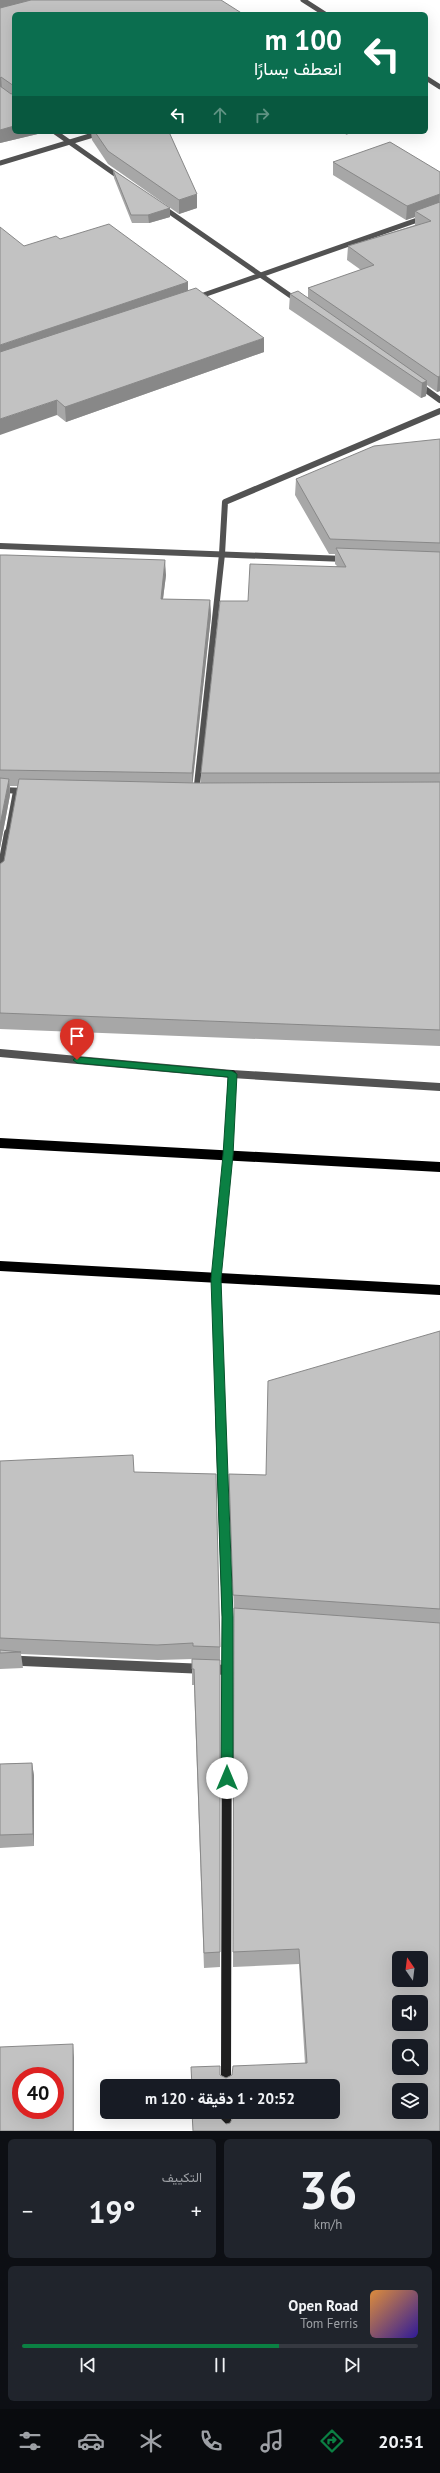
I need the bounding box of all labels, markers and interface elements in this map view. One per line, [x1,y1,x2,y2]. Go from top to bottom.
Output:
text: 100 m [265,21,342,58]
icon: left [356,28,408,80]
text: انعطف يسارًا [254,57,342,80]
icon: left [167,104,189,126]
icon: ahead [209,104,231,126]
icon: right [251,104,273,126]
pin [60,1019,94,1060]
icon: arrive [66,1025,88,1047]
position arrow [206,1757,248,1799]
north arrow [392,1951,428,1987]
map controls [392,1951,428,2119]
button: sound [392,1995,428,2031]
button: search [392,2039,428,2075]
speed limit sign: 40 [12,2067,64,2119]
button: layers [392,2083,428,2119]
text: 20:52 · 1 دقيقة · 120 m [145,2089,295,2108]
text: 36 [299,2156,357,2223]
text: التكييف [162,2169,202,2186]
text: 19° [88,2192,136,2231]
text: − [22,2197,33,2225]
text: + [191,2197,202,2225]
text: km/h [314,2216,342,2233]
text: Open Road [288,2296,358,2315]
text: Tom Ferris [300,2315,358,2332]
icon: previous [77,2354,99,2376]
icon: pause [209,2354,231,2376]
icon: next [341,2354,363,2376]
icon: filters [16,2427,44,2455]
icon: car [77,2427,105,2455]
icon: climate [137,2427,165,2455]
icon: phone [197,2427,225,2455]
icon: music [258,2427,286,2455]
icon: directions [318,2427,346,2455]
text: 20:51 [378,2430,424,2453]

